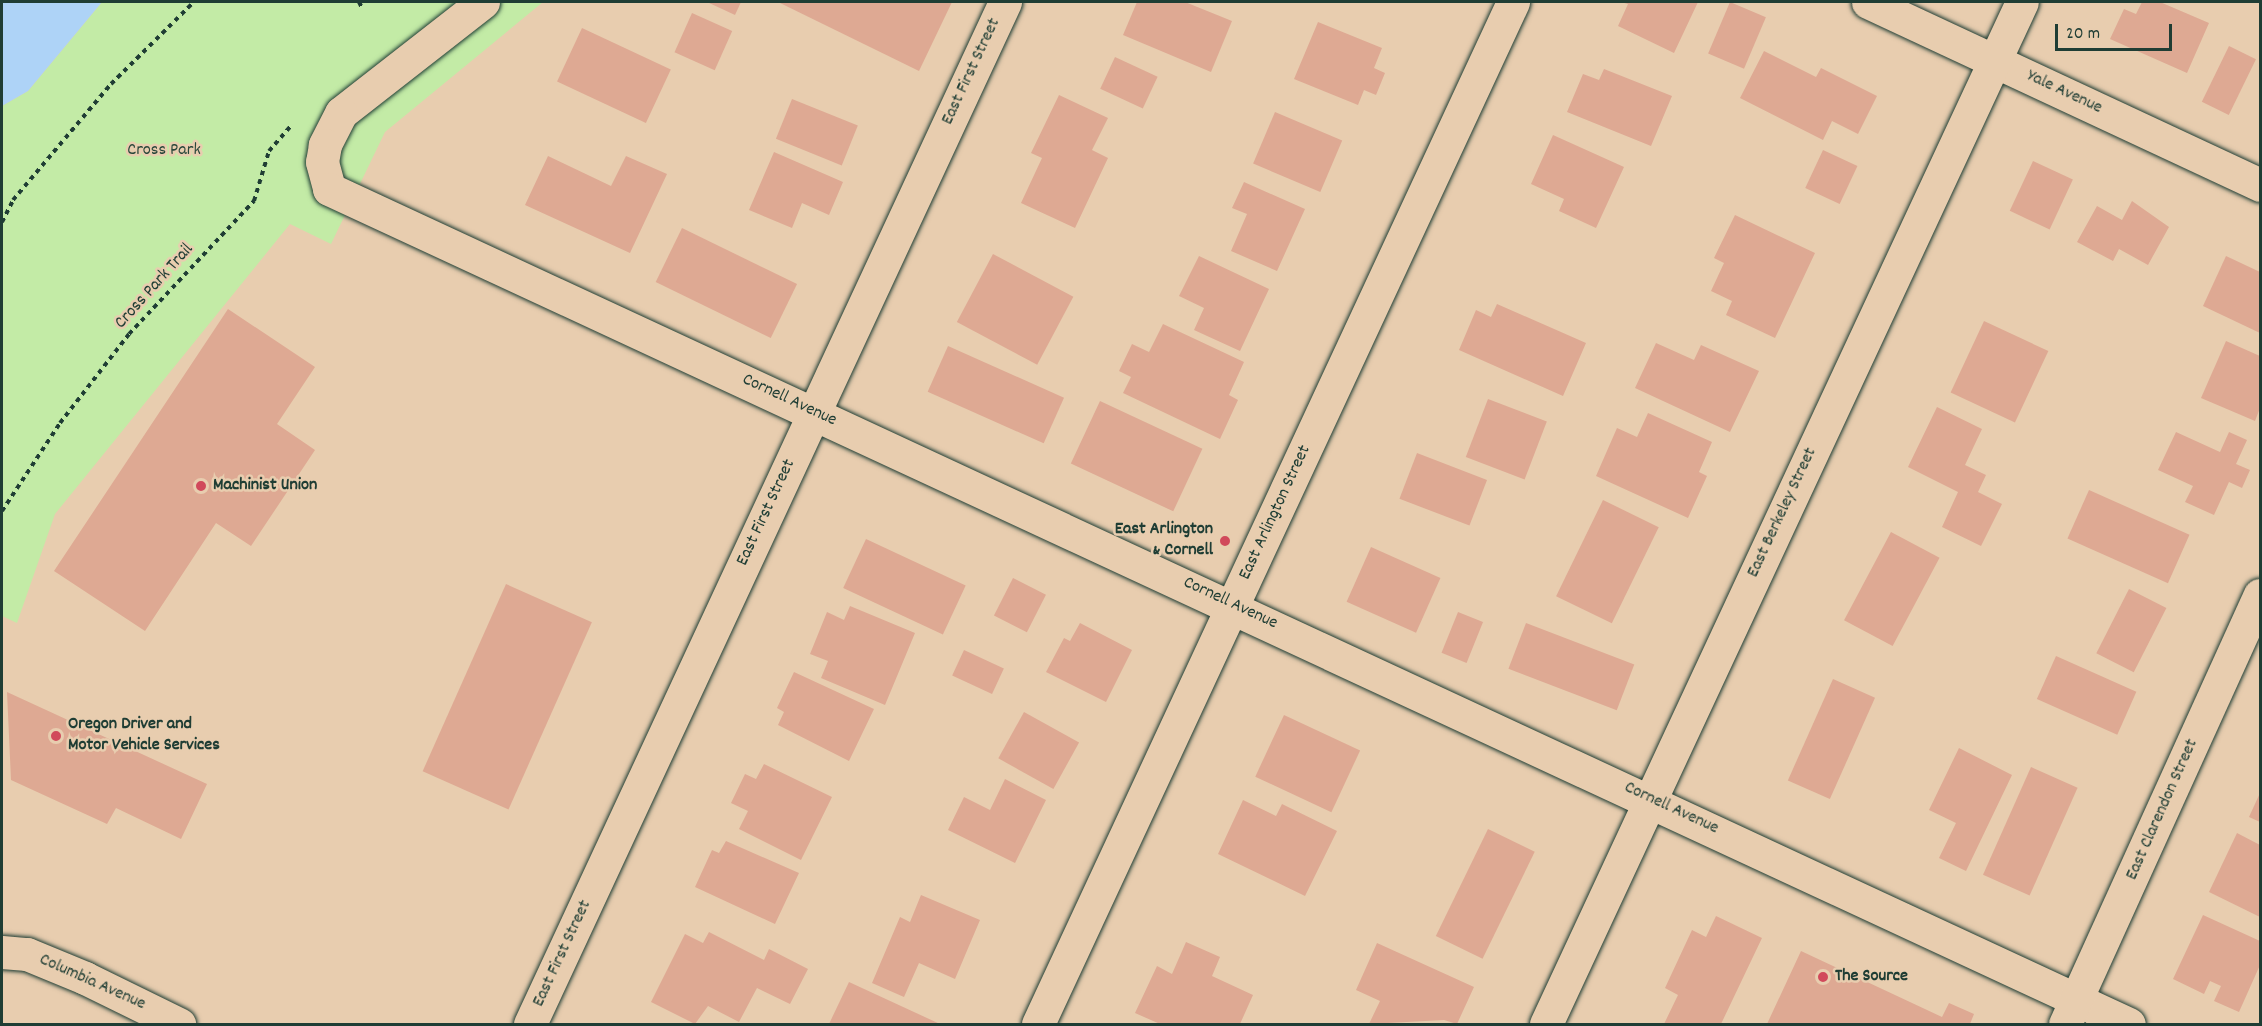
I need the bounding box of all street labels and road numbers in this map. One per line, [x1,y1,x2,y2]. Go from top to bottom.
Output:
street label: East First Street [938,15,1006,129]
street label: Yale Avenue [2023,66,2105,120]
street label: Cross Park Trail [111,240,199,334]
street label: Cornell Avenue [738,370,840,432]
street label: East Arlington Street [1235,442,1317,584]
street label: East Berkeley Street [1743,445,1823,581]
street label: East First Street [733,456,801,570]
street label: Cornell Avenue [1179,573,1281,635]
street label: East Clarendon Street [2122,736,2204,884]
street label: Cornell Avenue [1620,778,1722,840]
street label: East First Street [529,897,597,1011]
street label: Columbia Avenue [35,950,149,1016]

